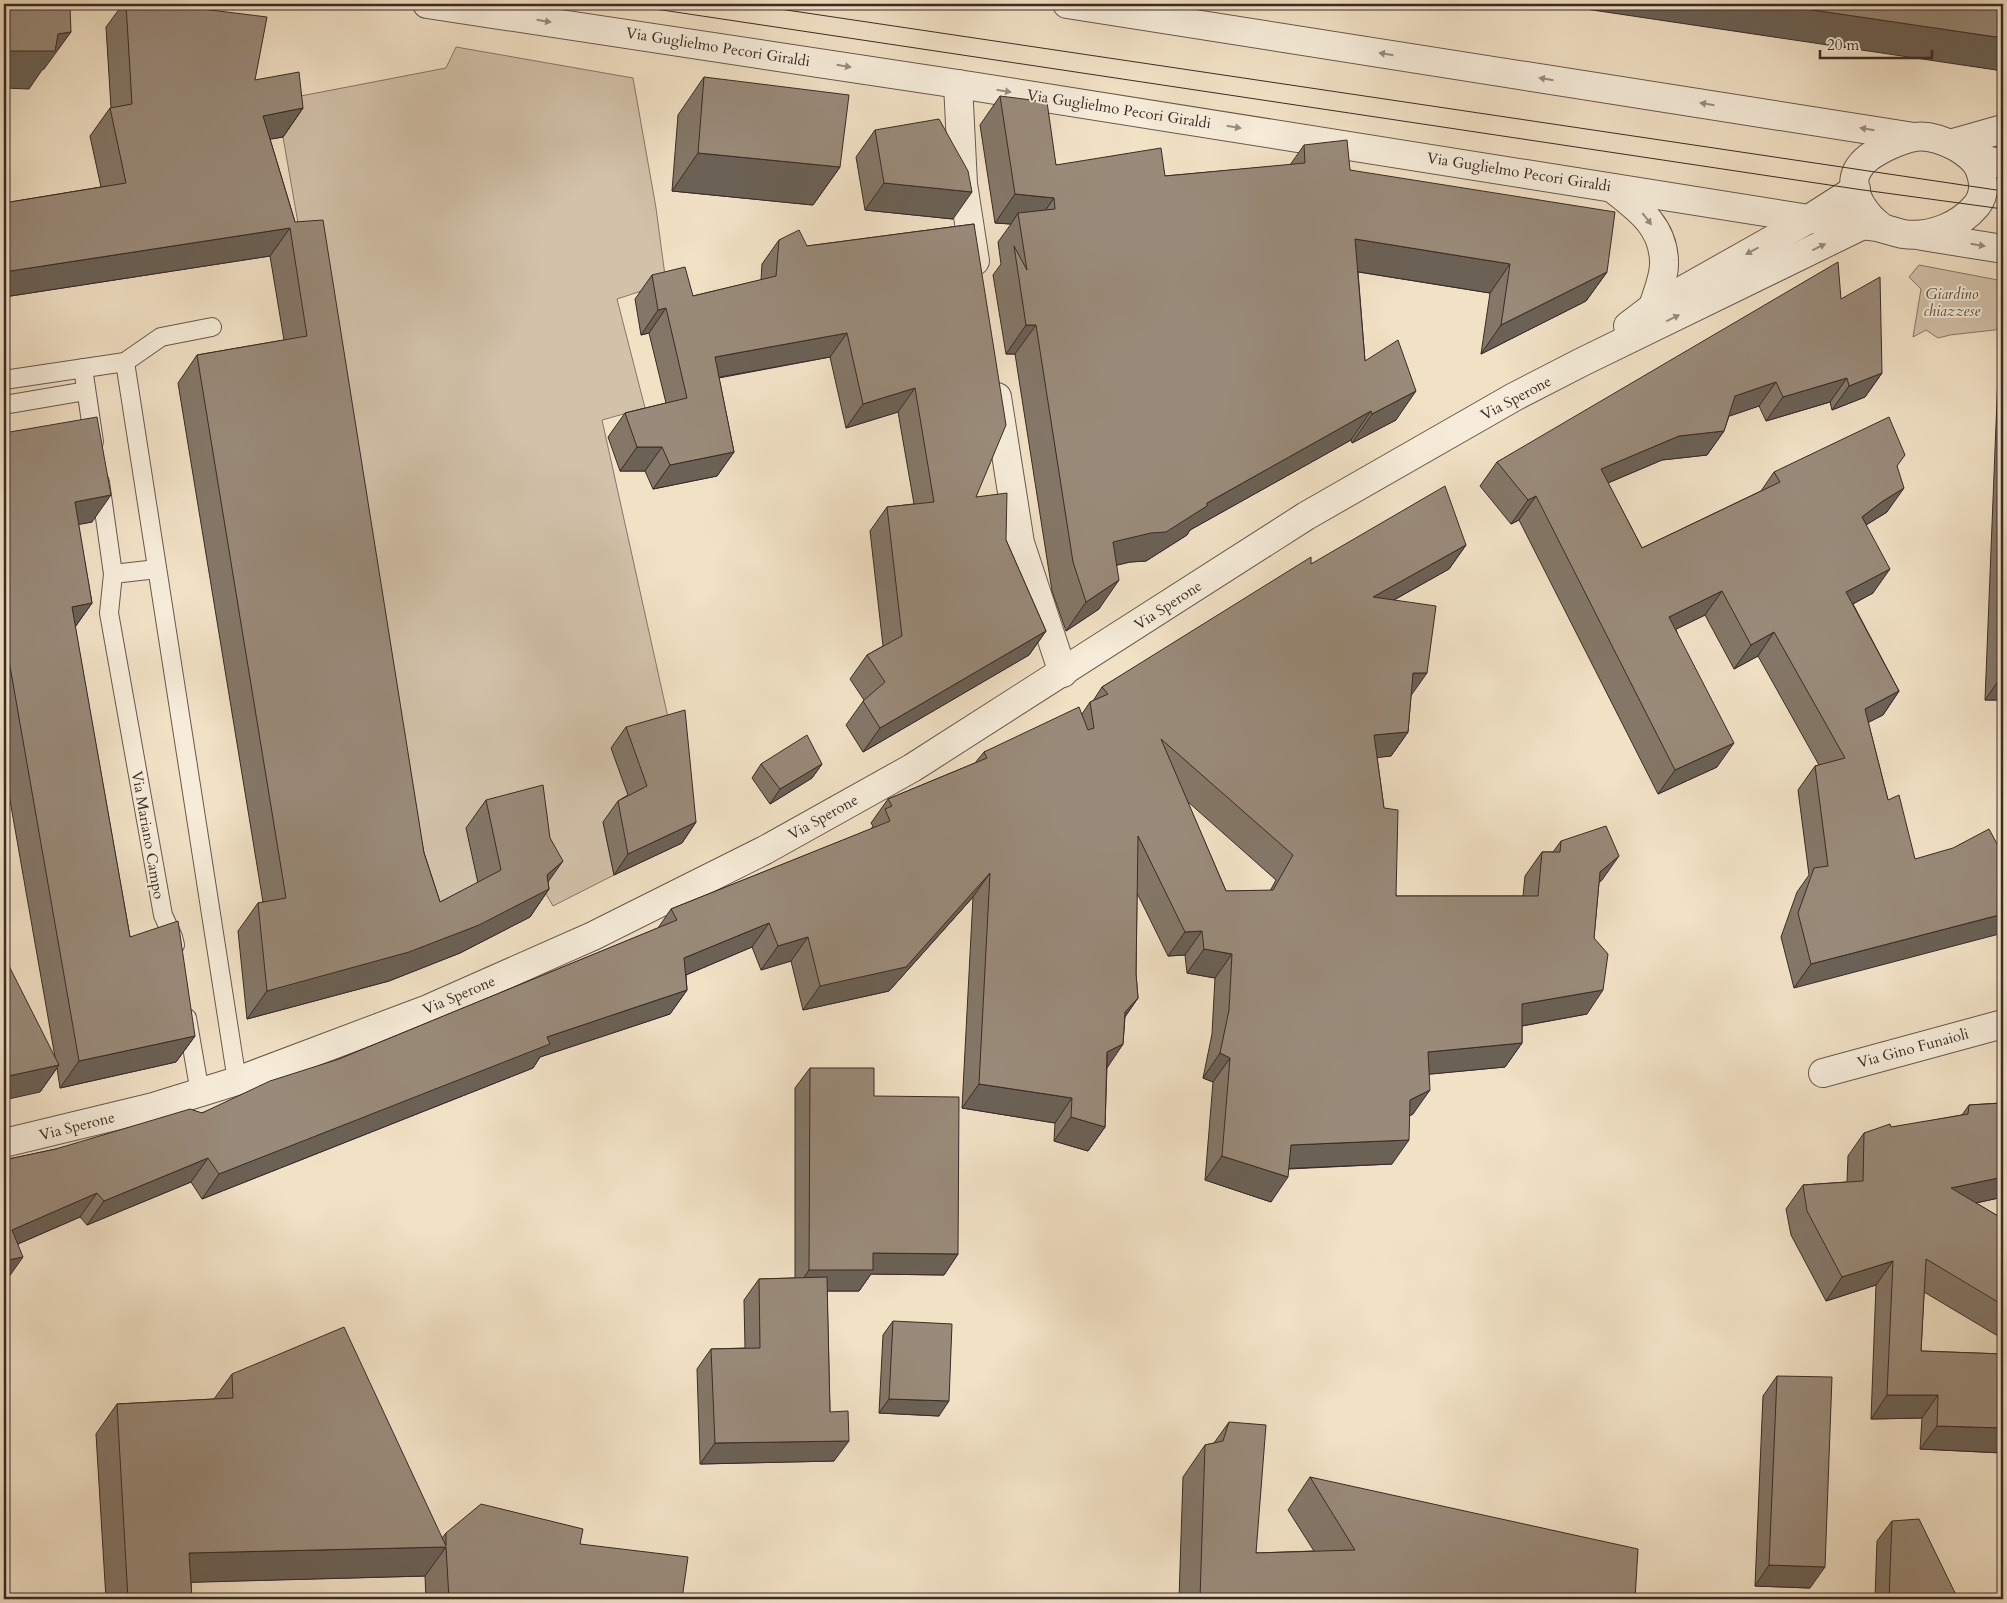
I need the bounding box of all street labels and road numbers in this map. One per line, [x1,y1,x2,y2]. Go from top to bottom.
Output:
street label: Via Guglielmo Pecori Giraldi [624,23,812,71]
street label: Via Guglielmo Pecori Giraldi [1025,85,1213,133]
street label: Via Guglielmo Pecori Giraldi [1425,148,1613,196]
street label: Via Sperone [1477,371,1555,425]
street label: Via Sperone [1130,576,1206,634]
street label: Via Mariano Campo [127,769,169,901]
street label: Via Sperone [784,790,862,844]
street label: Via Sperone [420,971,499,1019]
street label: Via Gino Funaioli [1855,1024,1971,1072]
street label: Via Sperone [37,1107,117,1145]

